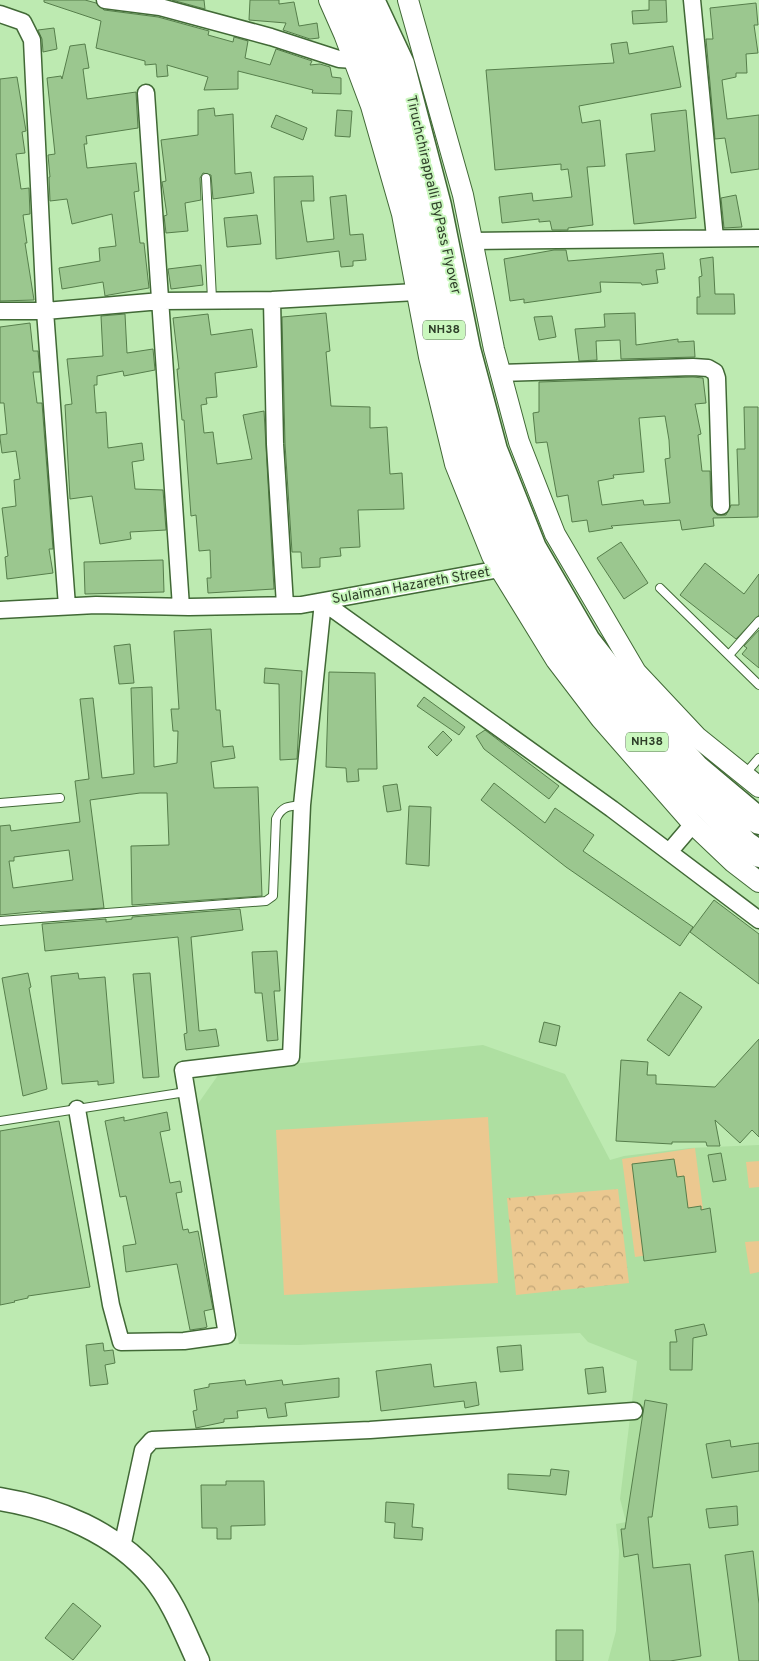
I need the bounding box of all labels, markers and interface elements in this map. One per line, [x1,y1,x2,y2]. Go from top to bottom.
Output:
street label: Tiruchchirappalli ByPass Flyover [402,94,464,297]
road number: NH38 [423,320,465,340]
street label: Sulaiman Hazareth Street [331,564,491,608]
road number: NH38 [626,732,668,752]

